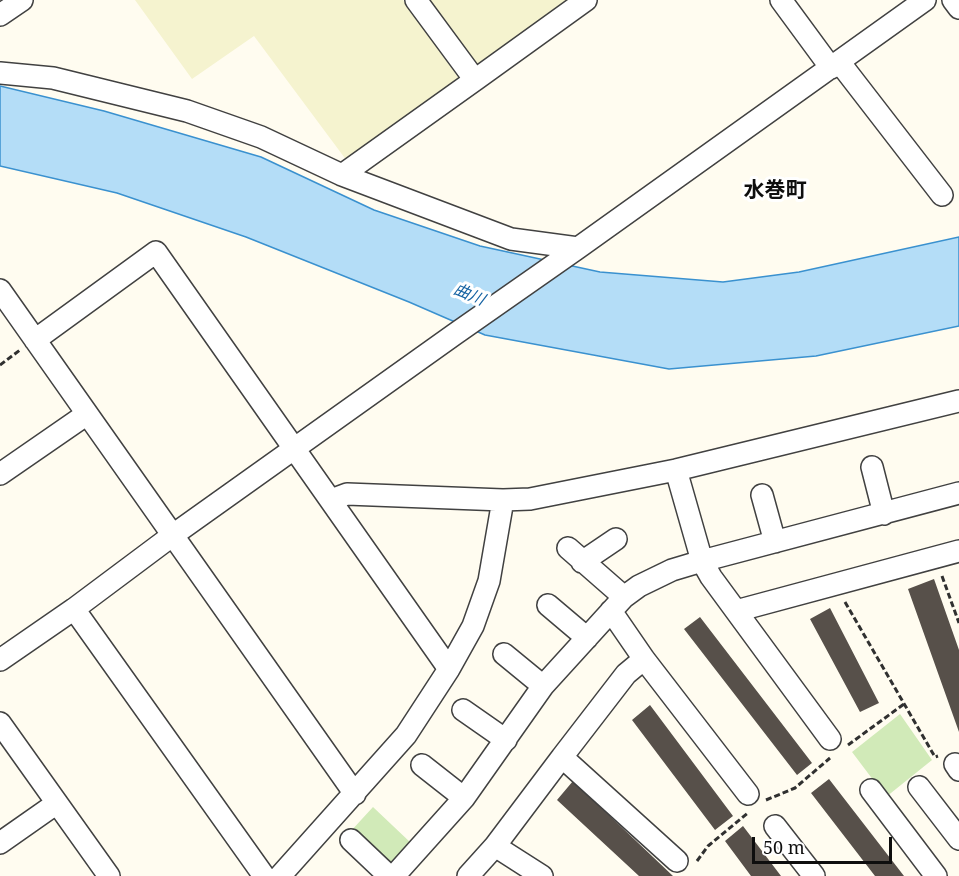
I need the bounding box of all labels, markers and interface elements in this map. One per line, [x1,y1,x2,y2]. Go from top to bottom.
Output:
district label: 水巻町 [744,178,806,204]
water label: 曲川 [451,280,487,310]
scale bar [755,825,894,863]
text: 50 m [763,835,805,859]

